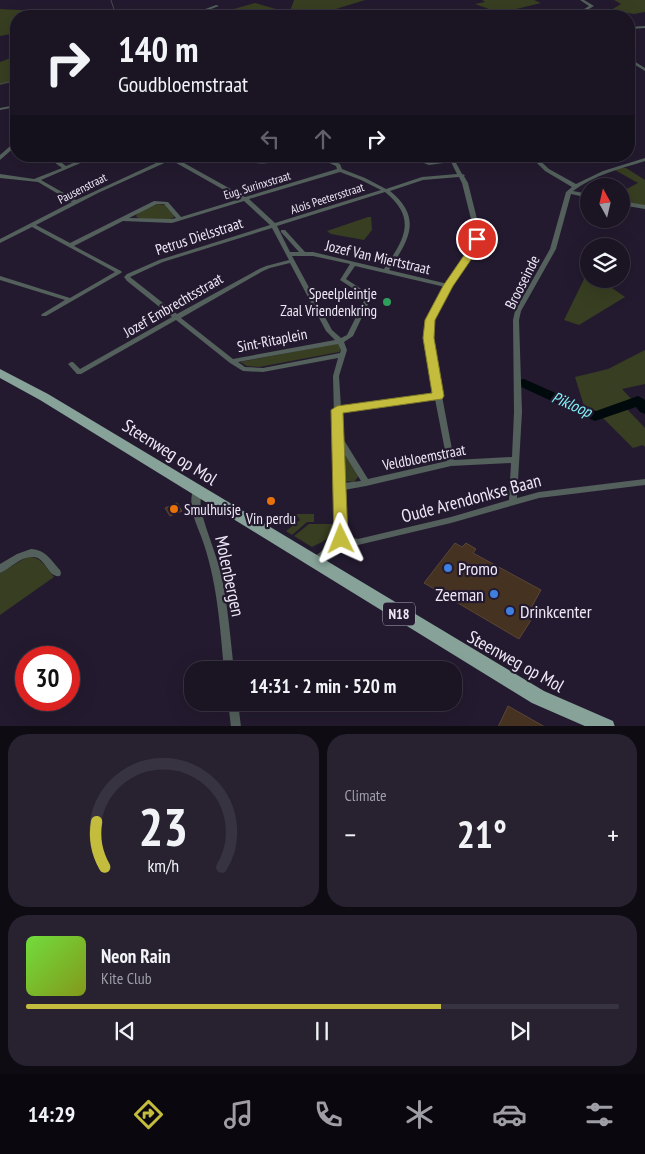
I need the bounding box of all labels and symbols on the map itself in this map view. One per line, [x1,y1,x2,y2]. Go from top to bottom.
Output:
street label: Eug. Surinxstraat [222,167,293,202]
street label: Pausenstraat [55,169,110,207]
north arrow [580,178,630,228]
street label: Alois Peetersstraat [288,179,366,217]
street label: Petrus Dielsstraat [153,213,245,259]
pin [456,218,498,260]
street label: Jozef Van Miertstraat [323,235,432,278]
street label: Brooseinde [500,252,544,312]
street label: Jozef Embrechtsstraat [119,269,226,342]
place label: Speelpleintje Zaal Vriendenkring [280,284,377,320]
marker: Speelpleintje Zaal Vriendenkring [381,296,393,308]
street label: Sint-Ritaplein [235,324,309,356]
water label: Pikloop [549,387,596,422]
street label: Steenweg op Mol [118,414,222,491]
street label: Veldbloemstraat [380,440,467,475]
street label: Oude Arendonkse Baan [399,468,543,528]
marker: Vin perdu [265,495,277,507]
place label: Smulhuisje [184,500,241,519]
marker: Smulhuisje [168,503,180,515]
place label: Vin perdu [245,509,296,528]
position arrow [314,512,366,564]
street label: Molenbergen [210,533,250,619]
place label: Promo [458,557,498,580]
marker: Promo [442,562,454,574]
place label: Zeeman [435,583,484,606]
marker: Zeeman [488,588,500,600]
place label: Drinkcenter [520,600,592,623]
road number: N18 [383,602,415,626]
marker: Drinkcenter [504,605,516,617]
street label: Steenweg op Mol [463,625,569,697]
speed limit sign: 30 [15,646,80,711]

